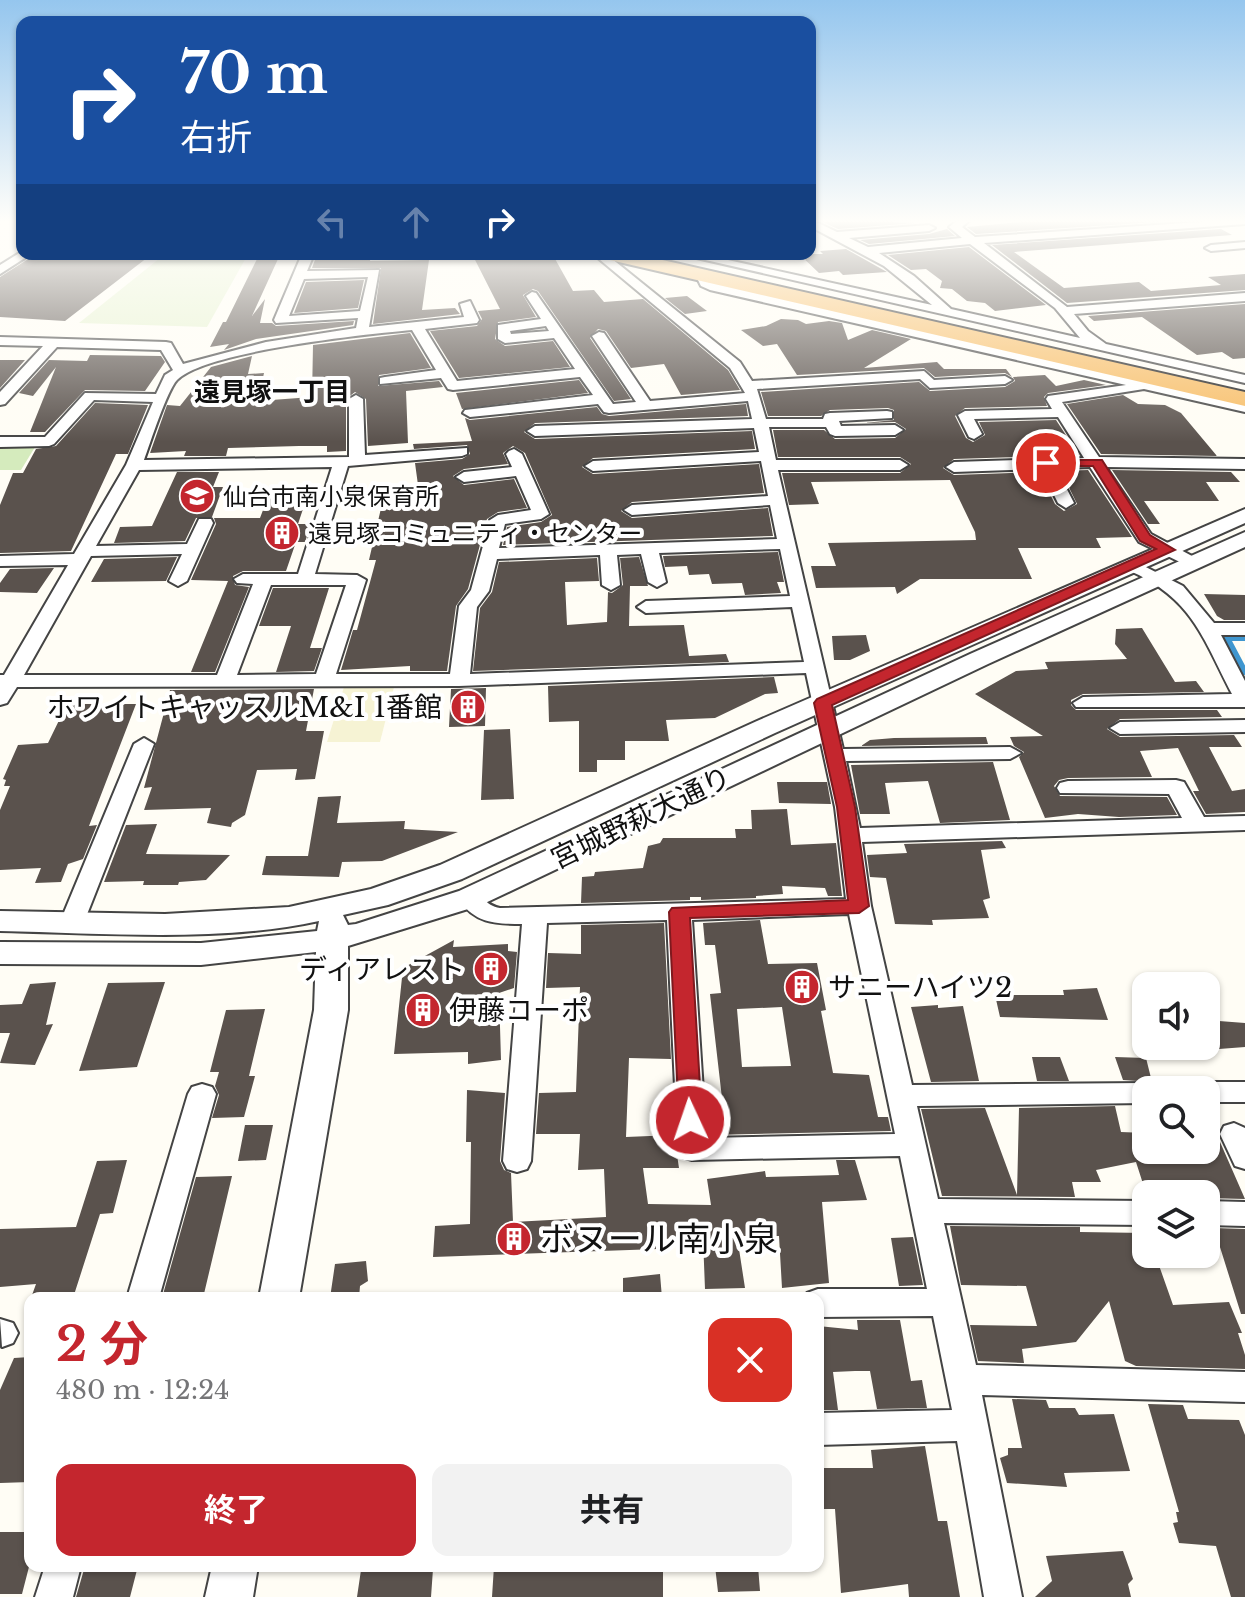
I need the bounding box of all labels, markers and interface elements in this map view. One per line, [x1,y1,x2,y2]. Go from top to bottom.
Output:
text: 70 m [180,39,328,108]
icon: right [48,48,152,152]
text: 右折 [180,115,252,160]
icon: left [310,200,354,244]
icon: ahead [394,200,438,244]
icon: right [478,200,522,244]
district label: 遠見塚一丁目 [194,376,350,408]
pin [1012,429,1080,497]
icon: arrive [1024,441,1068,485]
school or university icon: 仙台市南小泉保育所 [178,477,216,515]
place label: 仙台市南小泉保育所 [223,482,439,511]
building icon: 遠見塚コミュニティ・センター [263,514,301,552]
place label: 遠見塚コミュニティ・センター [308,519,643,548]
building icon: ホワイトキャッスルM&I 1番館 [449,688,487,726]
place label: ホワイトキャッスルM&I 1番館 [47,690,442,725]
street label: 宮城野萩大通り [545,759,737,877]
building icon: ディアレスト [472,950,510,988]
place label: ディアレスト [299,952,465,987]
building icon: サニーハイツ2 [783,968,821,1006]
place label: サニーハイツ2 [828,970,1012,1005]
map controls [1132,972,1220,1268]
button: sound [1132,972,1220,1060]
building icon: 伊藤コーポ [404,991,442,1029]
place label: 伊藤コーポ [449,993,589,1028]
button: search [1132,1076,1220,1164]
position arrow [648,1078,732,1162]
button: layers [1132,1180,1220,1268]
place label: ボヌール南小泉 [540,1218,778,1260]
building icon: ボヌール南小泉 [495,1220,533,1258]
text: 2 分 [56,1314,148,1374]
button: close [708,1318,792,1402]
text: 480 m · 12:24 [56,1374,229,1406]
button: 終了 [56,1464,416,1556]
button: 共有 [432,1464,792,1556]

